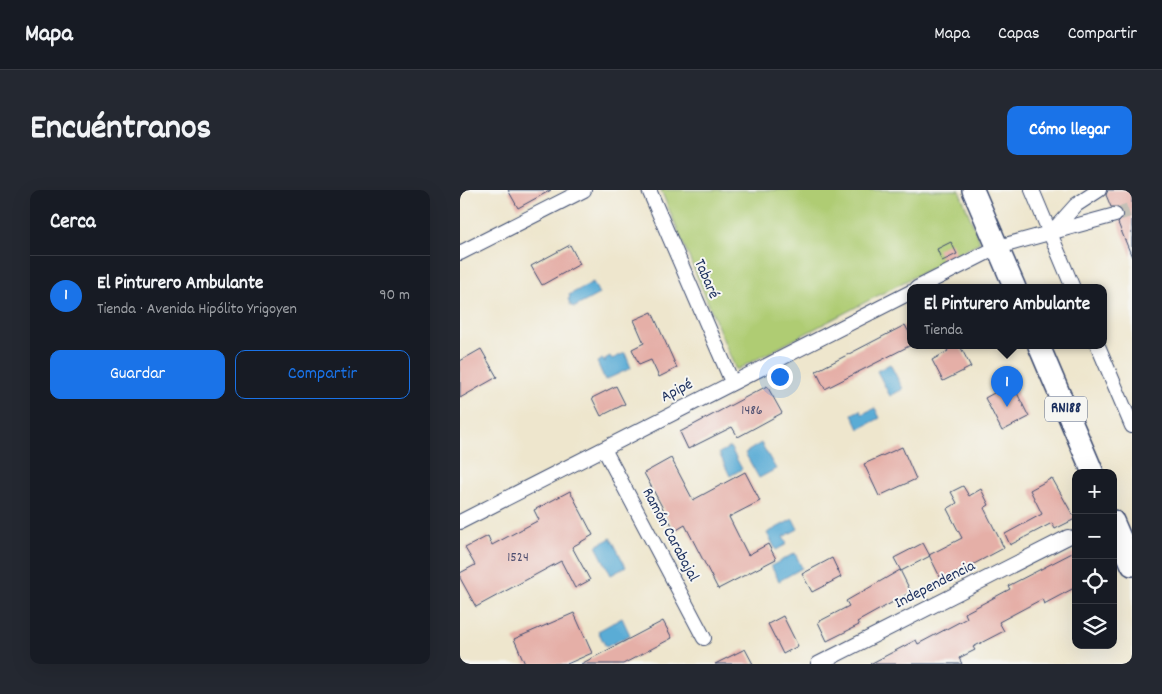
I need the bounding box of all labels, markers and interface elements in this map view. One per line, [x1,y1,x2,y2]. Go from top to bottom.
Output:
text: Mapa [25,18,73,52]
text: Mapa [934,22,970,47]
text: Capas [998,22,1040,47]
text: Compartir [1068,22,1137,47]
text: Encuéntranos [30,105,211,155]
button: Cómo llegar [1007,106,1132,155]
text: Cerca [50,208,96,238]
street label: Tabaré [687,256,725,303]
text: El Pinturero Ambulante [97,271,263,298]
text: 1 [64,284,68,307]
text: 90 m [379,284,410,307]
popup [907,284,1107,349]
text: El Pinturero Ambulante [924,292,1090,319]
text: Tienda · Avenida Hipólito Yrigoyen [97,298,297,321]
text: Tienda [924,319,963,342]
button: Guardar [50,350,225,399]
button: Compartir [235,350,410,399]
your location [767,364,793,390]
pin: 1 [991,366,1023,407]
street label: Apipé [657,373,697,409]
road number: RN188 [1045,396,1087,422]
house number: 1486 [741,401,763,421]
map controls [1072,469,1117,649]
button: + [1072,469,1117,514]
street label: Ramón Carabajal [636,484,704,586]
button: − [1072,514,1117,559]
house number: 1524 [507,548,529,568]
street label: Independencia [891,555,980,615]
button: locate [1072,559,1117,604]
button: layers [1072,604,1117,649]

